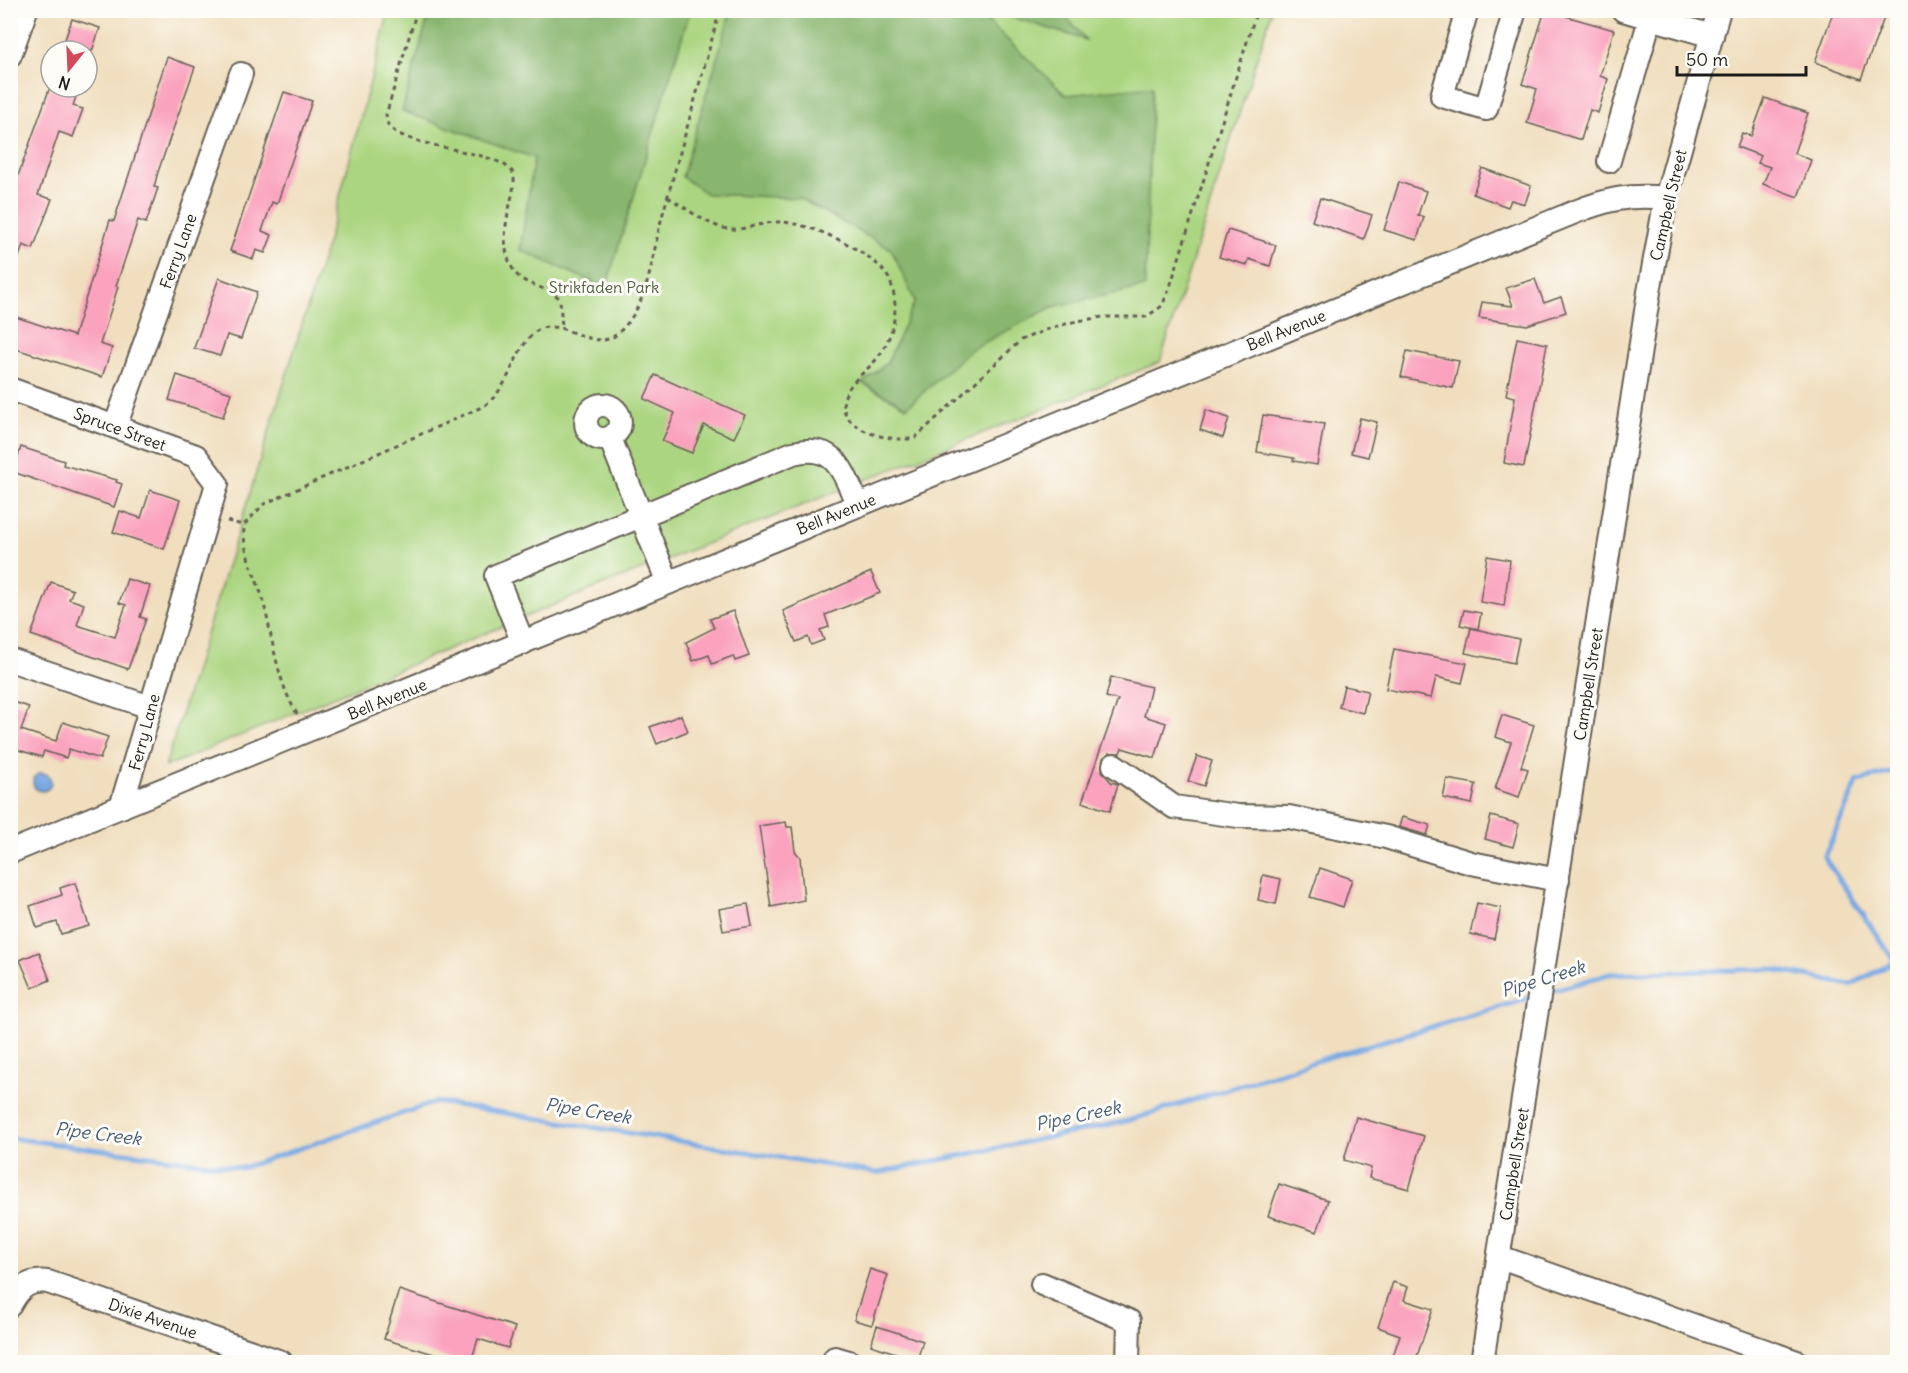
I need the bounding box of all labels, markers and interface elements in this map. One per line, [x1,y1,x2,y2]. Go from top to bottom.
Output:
north arrow [39,39,99,99]
scale bar [1677,39,1806,77]
text: 50 m [1686,48,1728,71]
text: N [56,72,73,94]
street label: Campbell Street [1645,147,1691,263]
street label: Ferry Lane [155,211,201,291]
park label: Strikfaden Park [549,277,659,297]
street label: Bell Avenue [1243,305,1329,355]
street label: Spruce Street [71,403,169,455]
street label: Bell Avenue [793,489,879,539]
street label: Campbell Street [1569,626,1607,742]
street label: Bell Avenue [344,674,430,724]
street label: Ferry Lane [124,692,164,772]
water label: Pipe Creek [1498,954,1589,1002]
water label: Pipe Creek [544,1092,634,1129]
water label: Pipe Creek [1033,1095,1124,1136]
street label: Campbell Street [1495,1106,1533,1222]
water label: Pipe Creek [54,1117,144,1150]
street label: Dixie Avenue [106,1293,200,1343]

